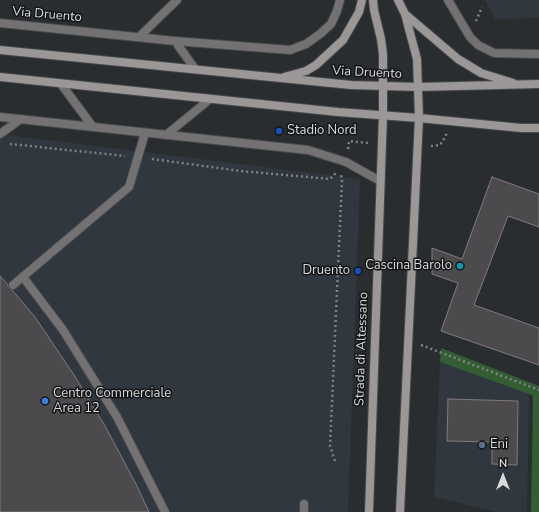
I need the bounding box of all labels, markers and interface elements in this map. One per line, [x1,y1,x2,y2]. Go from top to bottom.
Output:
street label: Via Druento [12,4,82,26]
street label: Via Druento [332,63,402,83]
place label: Stadio Nord [287,123,357,139]
marker: Stadio Nord [274,126,284,136]
place label: Cascina Barolo [365,258,452,274]
marker: Cascina Barolo [455,261,465,271]
place label: Druento [302,263,350,279]
marker: Druento [353,266,363,276]
street label: Strada di Altessano [352,292,372,406]
place label: Centro Commerciale Area 12 [53,386,171,417]
marker: Centro Commerciale Area 12 [40,396,50,406]
place label: Eni [490,437,508,453]
marker: Eni [477,440,487,450]
north arrow [483,456,523,496]
text: N [499,456,507,471]

